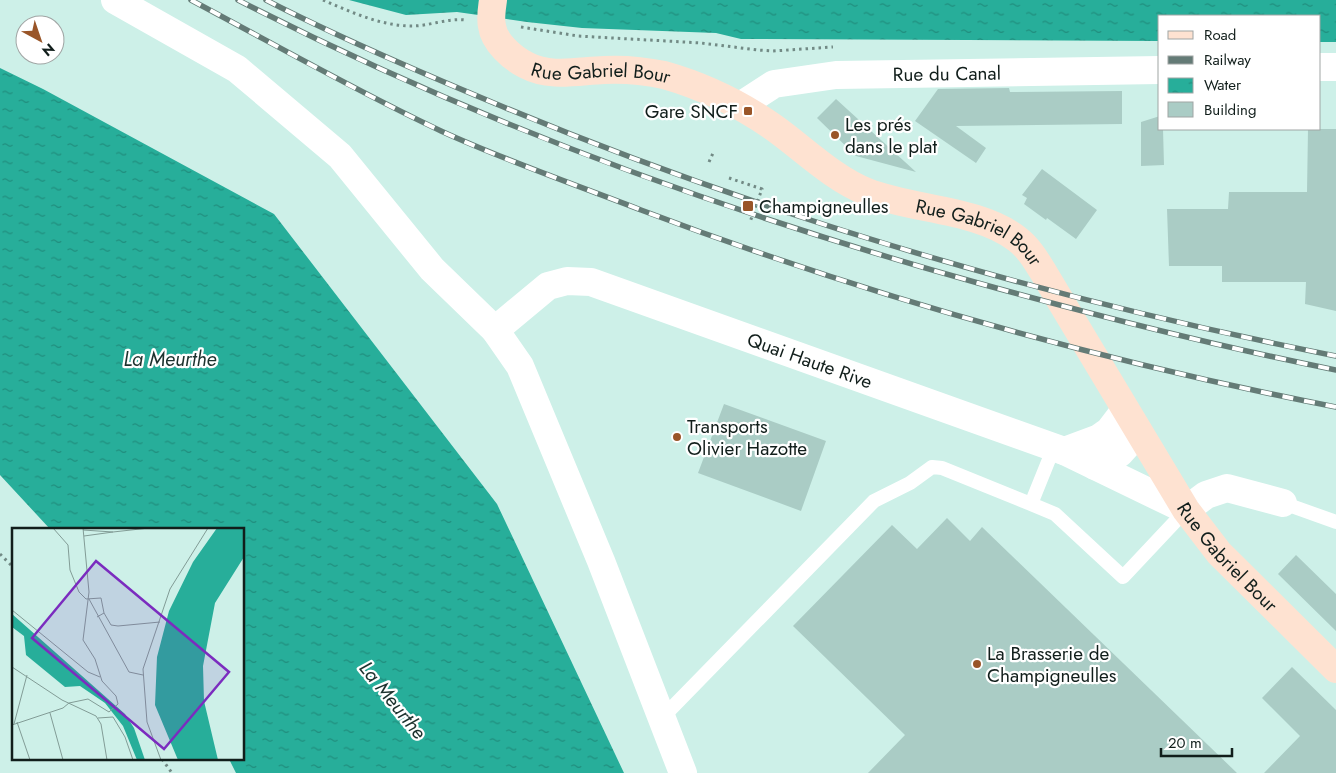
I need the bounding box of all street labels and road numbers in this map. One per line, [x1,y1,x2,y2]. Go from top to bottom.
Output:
street label: Rue Gabriel Bour [528,56,674,90]
street label: Rue du Canal [892,59,1001,88]
street label: Rue Gabriel Bour [913,192,1049,272]
street label: Quai Haute Rive [743,326,876,396]
street label: Rue Gabriel Bour [1170,497,1284,618]

